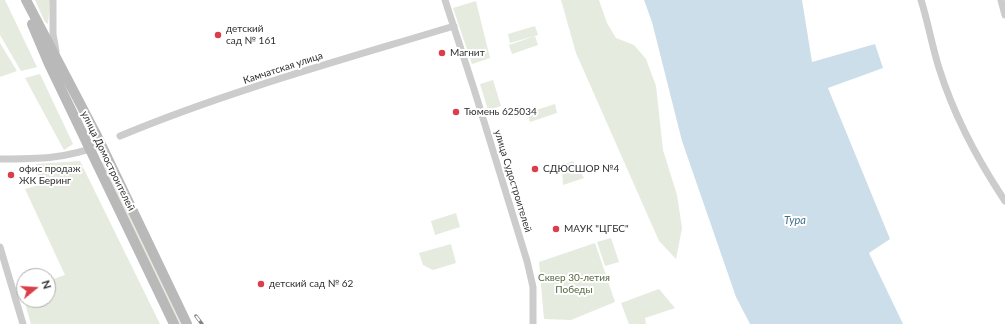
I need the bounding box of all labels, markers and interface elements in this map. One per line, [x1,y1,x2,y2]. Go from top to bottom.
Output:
place label: детский сад № 161 [226,23,276,46]
marker: детский сад № 161 [213,30,223,40]
place label: Магнит [450,47,485,59]
marker: Магнит [437,48,447,58]
street label: Камчатская улица [242,49,324,87]
place label: Тюмень 625034 [464,106,537,118]
marker: Тюмень 625034 [451,107,461,117]
street label: улица Домостроителей [79,109,137,213]
street label: улица Судостроителей [492,128,534,234]
place label: офис продаж ЖК Беринг [19,163,81,186]
place label: СДЮСШОР №4 [543,163,619,175]
marker: СДЮСШОР №4 [530,164,540,174]
marker: офис продаж ЖК Беринг [6,170,16,180]
water label: Тура [784,213,806,227]
place label: МАУК "ЦГБС" [564,223,629,235]
marker: МАУК "ЦГБС" [551,224,561,234]
north arrow [16,268,56,308]
park label: Сквер 30-летия Победы [538,272,610,296]
text: N [39,278,54,290]
place label: детский сад № 62 [269,278,353,290]
marker: детский сад № 62 [256,279,266,289]

